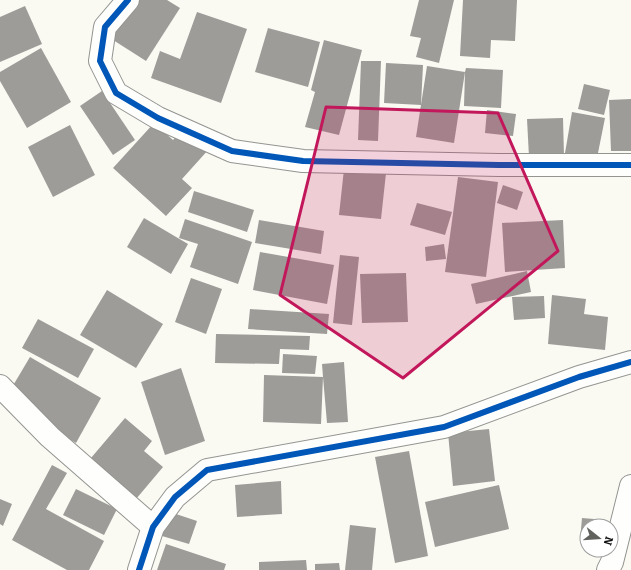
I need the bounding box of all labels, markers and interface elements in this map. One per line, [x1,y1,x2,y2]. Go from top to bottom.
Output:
north arrow [579,518,619,558]
text: N [600,535,616,547]

